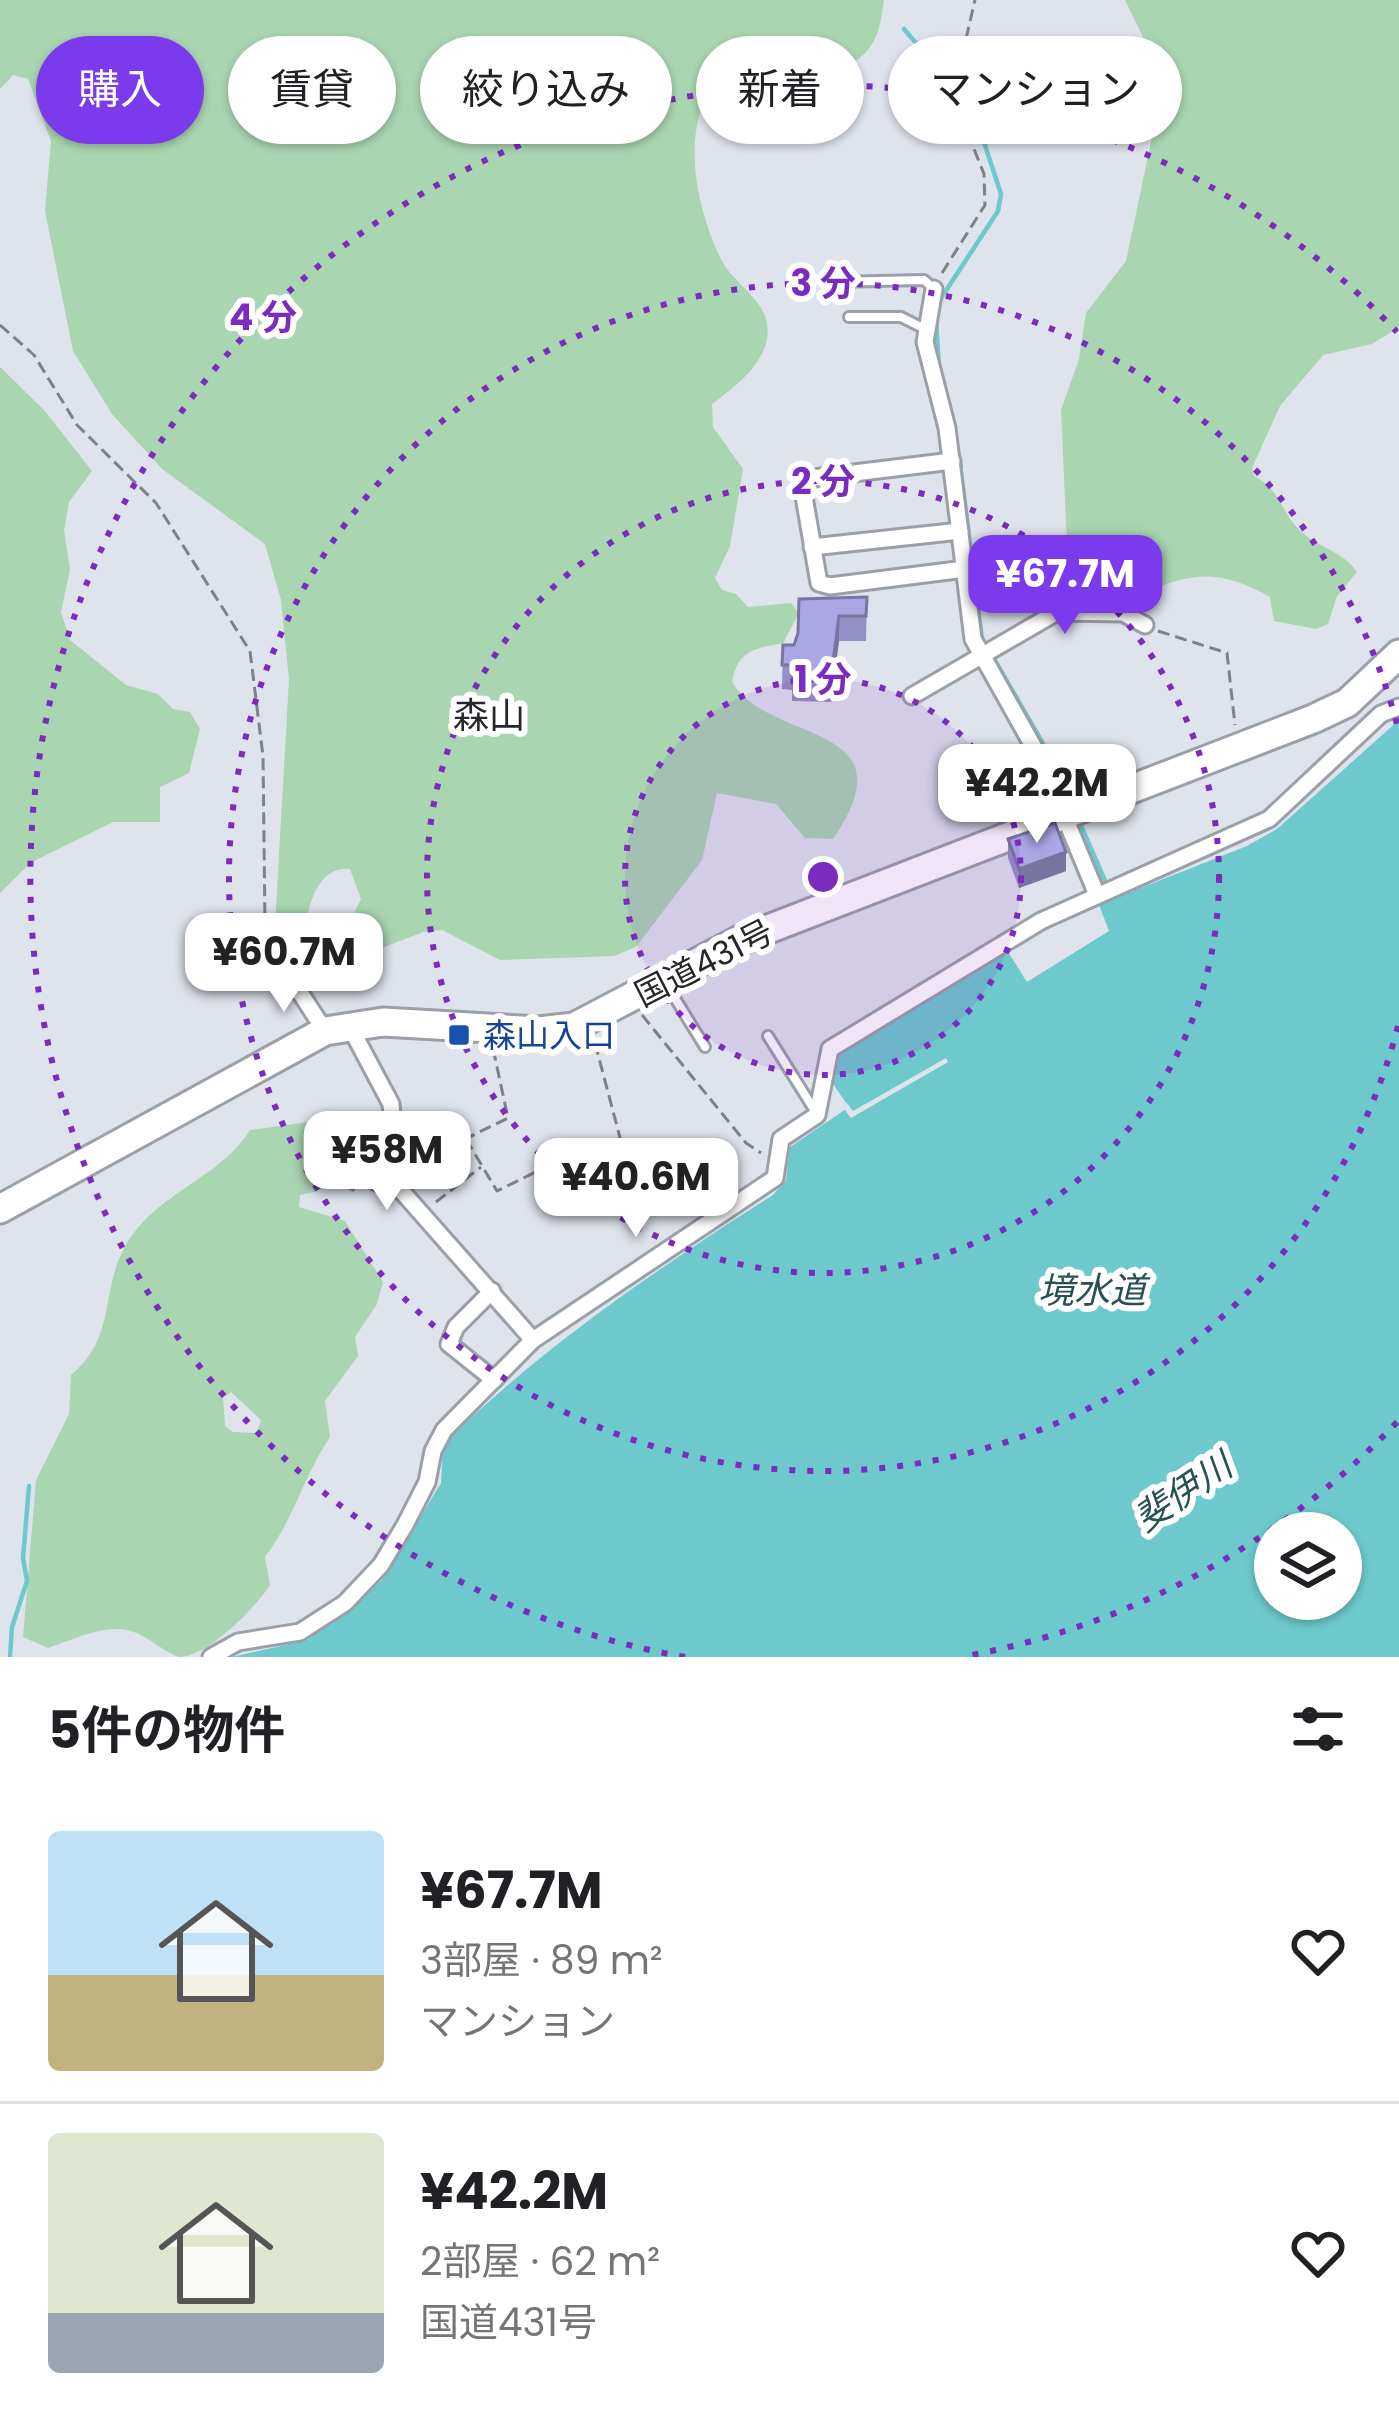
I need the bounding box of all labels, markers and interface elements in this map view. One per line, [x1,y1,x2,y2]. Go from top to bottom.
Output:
chip: 購入 [36,36,204,144]
chip: 賃貸 [228,36,396,144]
chip: 絞り込み [420,36,672,144]
chip: 新着 [696,36,864,144]
chip: マンション [888,36,1182,144]
text: 3 分 [790,258,856,309]
text: 4 分 [229,292,297,343]
text: 2 分 [791,456,855,507]
pin: ¥67.7M [967,535,1163,637]
text: ¥67.7M [995,546,1135,601]
text: 1 分 [794,654,852,705]
district label: 森山 [453,690,525,741]
pin: ¥42.2M [939,744,1135,846]
text: ¥42.2M [965,755,1109,810]
centre of rings [802,856,844,898]
street label: 国道431号 [627,908,781,1018]
pin: ¥60.7M [186,913,382,1015]
text: ¥60.7M [212,924,356,979]
place label: 森山入口 [483,1012,615,1059]
marker: 森山入口 [446,1022,472,1048]
pin: ¥58M [316,1111,458,1213]
text: ¥58M [331,1122,443,1177]
pin: ¥40.6M [538,1138,734,1240]
text: ¥40.6M [561,1149,711,1204]
water label: 境水道 [1038,1265,1151,1316]
water label: 斐伊川 [1124,1438,1245,1543]
map controls [1254,1512,1362,1620]
button: layers [1254,1512,1362,1620]
text: 5件の物件 [48,1694,285,1766]
icon: filters [1285,1696,1351,1762]
text: ¥67.7M [420,1854,602,1926]
icon: home [144,1879,288,2023]
icon: heart [1285,1918,1351,1984]
text: 3部屋 · 89 m² [420,1933,663,1988]
text: マンション [420,1994,615,2049]
text: ¥42.2M [420,2155,608,2227]
icon: home [144,2181,288,2325]
icon: heart [1285,2220,1351,2286]
text: 2部屋 · 62 m² [420,2234,660,2289]
text: 国道431号 [420,2295,597,2350]

